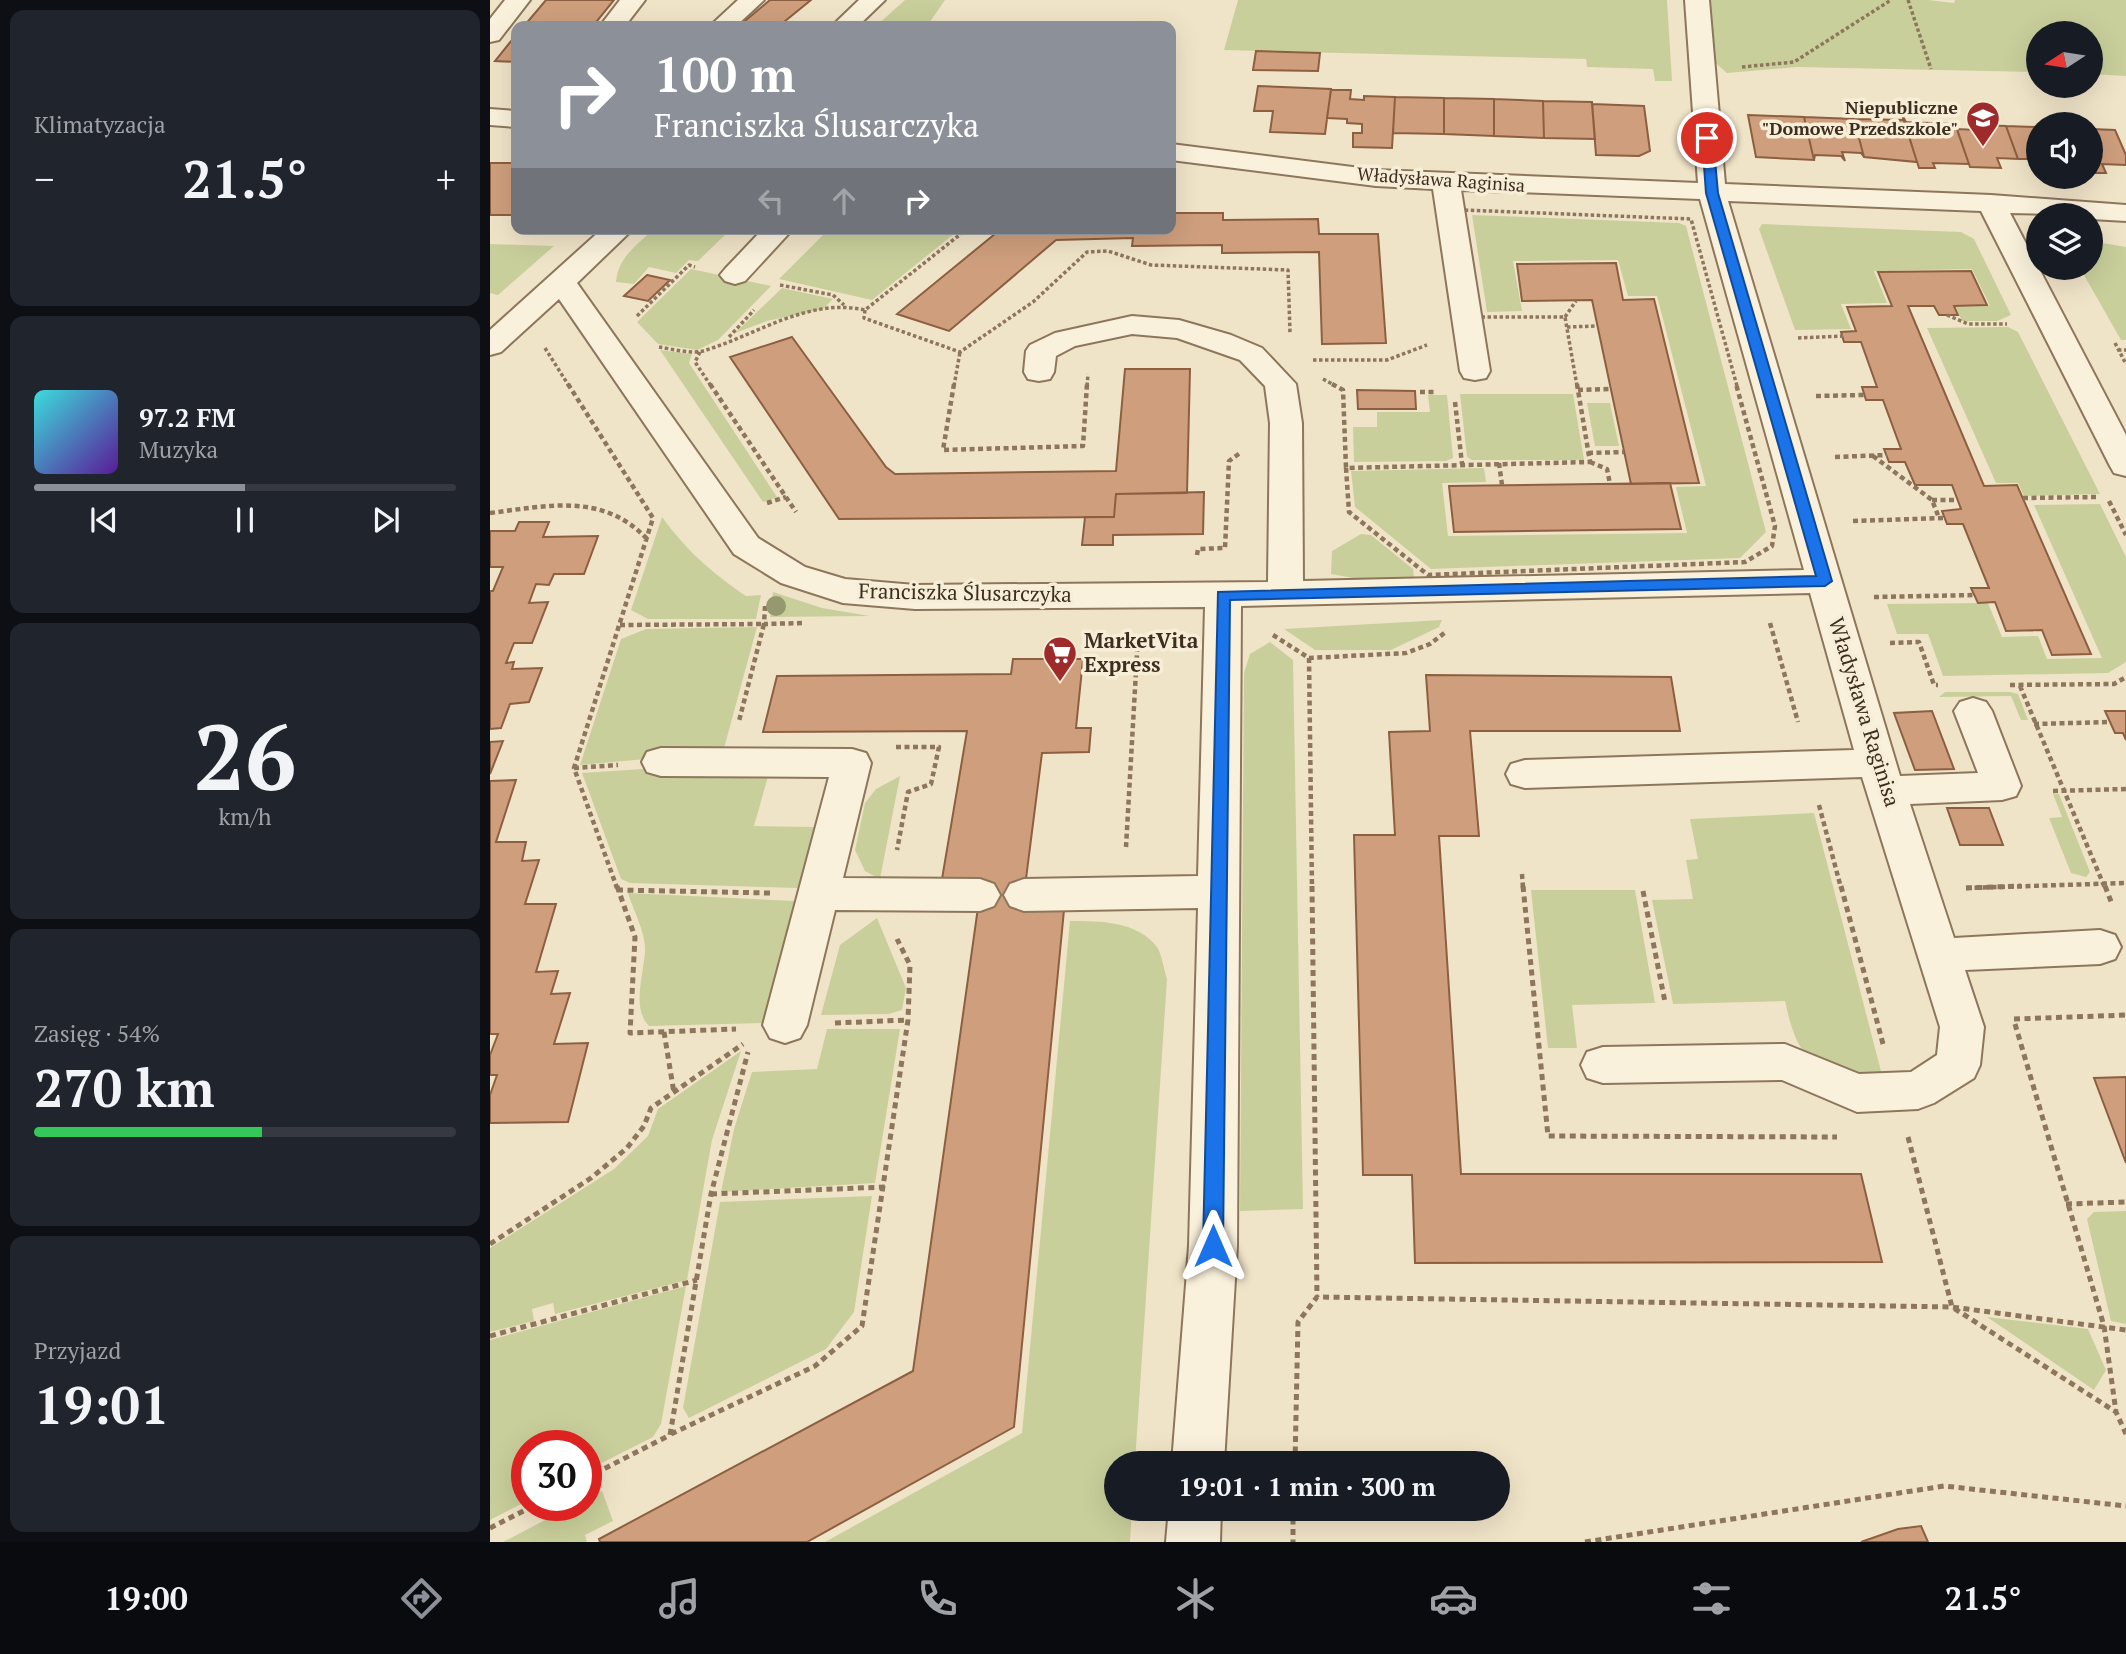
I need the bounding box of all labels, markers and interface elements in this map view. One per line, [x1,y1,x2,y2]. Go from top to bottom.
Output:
north arrow [2026,21,2104,98]
map controls [2026,21,2103,280]
text: 100 m [654,41,796,106]
icon: right [539,49,630,140]
place label: Niepubliczne "Domowe Przedszkole" [1762,95,1958,140]
school or university icon: Niepubliczne "Domowe Przedszkole" [1964,99,2002,148]
text: Franciszka Ślusarczyka [654,104,979,146]
pin [1677,108,1737,168]
text: Klimatyzacja [34,109,166,140]
button: sound [2026,112,2103,189]
icon: arrive [1688,119,1726,157]
text: 21.5° [182,144,308,213]
text: − [34,154,54,204]
text: + [436,154,456,204]
street label: Władysława Raginisa [1356,161,1526,197]
icon: left [752,182,790,220]
icon: ahead [825,182,863,220]
icon: right [898,182,936,220]
button: layers [2026,203,2103,280]
text: 97.2 FM [139,400,236,434]
text: Muzyka [139,434,218,465]
icon: previous [85,501,123,539]
icon: pause [226,501,264,539]
icon: next [367,501,405,539]
street label: Franciszka Ślusarczyka [858,576,1072,608]
street label: Władysława Raginisa [1823,614,1907,810]
place label: MarketVita Express [1084,626,1199,678]
supermarket icon: MarketVita Express [1041,634,1079,683]
text: 26 [194,695,296,816]
text: km/h [218,801,272,832]
text: Zasięg · 54% [34,1018,160,1049]
text: 270 km [34,1053,215,1122]
position arrow [1176,1209,1250,1283]
text: Przyjazd [34,1335,121,1366]
text: 19:01 [34,1370,169,1439]
speed limit sign: 30 [511,1430,602,1521]
text: 19:01 · 1 min · 300 m [1178,1469,1436,1503]
icon: directions [397,1574,446,1623]
icon: music [655,1574,704,1623]
icon: phone [913,1574,962,1623]
icon: climate [1171,1574,1220,1623]
icon: car [1429,1574,1478,1623]
icon: filters [1687,1574,1736,1623]
text: 19:00 [104,1577,188,1619]
text: 21.5° [1945,1577,2022,1619]

